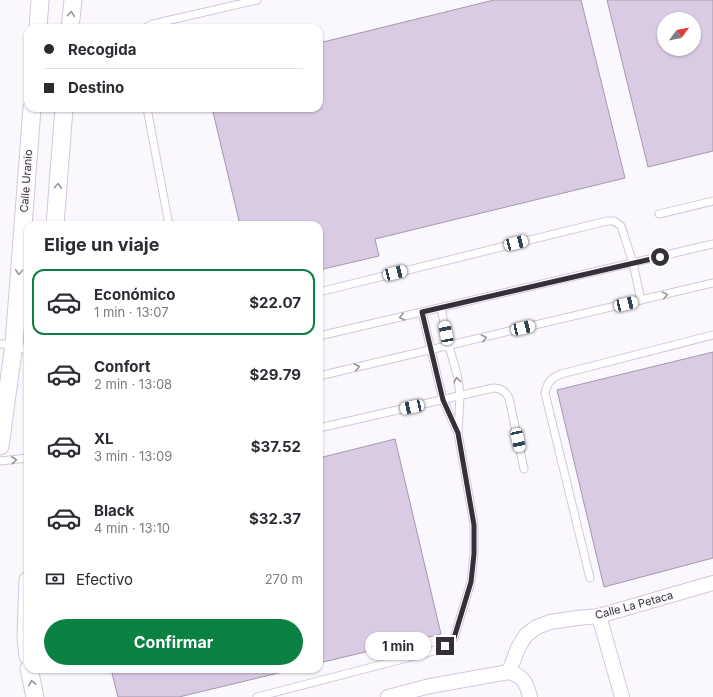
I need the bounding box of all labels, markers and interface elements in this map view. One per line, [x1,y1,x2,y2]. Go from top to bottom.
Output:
one-way arrow [67,11,76,17]
north arrow [657,12,701,56]
map controls [657,12,701,56]
text: Recogida [68,40,136,59]
text: Destino [68,78,124,97]
street label: Calle Uranio [17,149,35,213]
one-way arrow [53,183,62,189]
text: Elige un viaje [44,234,159,255]
car [503,234,529,252]
route start [651,248,669,266]
car [382,264,408,282]
one-way arrow [15,269,24,276]
icon: car [46,284,82,320]
text: Económico [94,285,175,304]
one-way arrow [661,291,668,300]
text: $22.07 [249,293,301,312]
car [613,295,639,313]
text: 1 min · 13:07 [94,304,169,320]
one-way arrow [399,312,406,320]
car [510,319,536,337]
car [438,320,454,346]
one-way arrow [480,334,487,342]
icon: car [46,356,82,392]
text: Confort [94,357,150,376]
one-way arrow [353,363,360,372]
text: $29.79 [249,365,301,384]
text: 2 min · 13:08 [94,376,172,392]
one-way arrow [454,377,462,383]
car [399,399,425,415]
car [510,427,526,453]
icon: car [46,428,82,464]
text: XL [94,429,114,448]
text: $37.52 [251,437,301,456]
text: 3 min · 13:09 [94,448,172,464]
one-way arrow [11,455,17,464]
icon: car [46,500,82,536]
text: Black [94,501,134,520]
text: $32.37 [249,509,301,528]
text: 4 min · 13:10 [94,520,170,536]
icon: cash [44,568,66,590]
text: Efectivo [76,570,133,589]
text: 270 m [265,571,303,587]
street label: Calle La Petaca [593,588,675,622]
button: Confirmar [44,619,303,665]
callout: 1 min [365,632,431,660]
route end [436,637,454,655]
text: 1 min [382,638,414,654]
one-way arrow [29,680,37,686]

